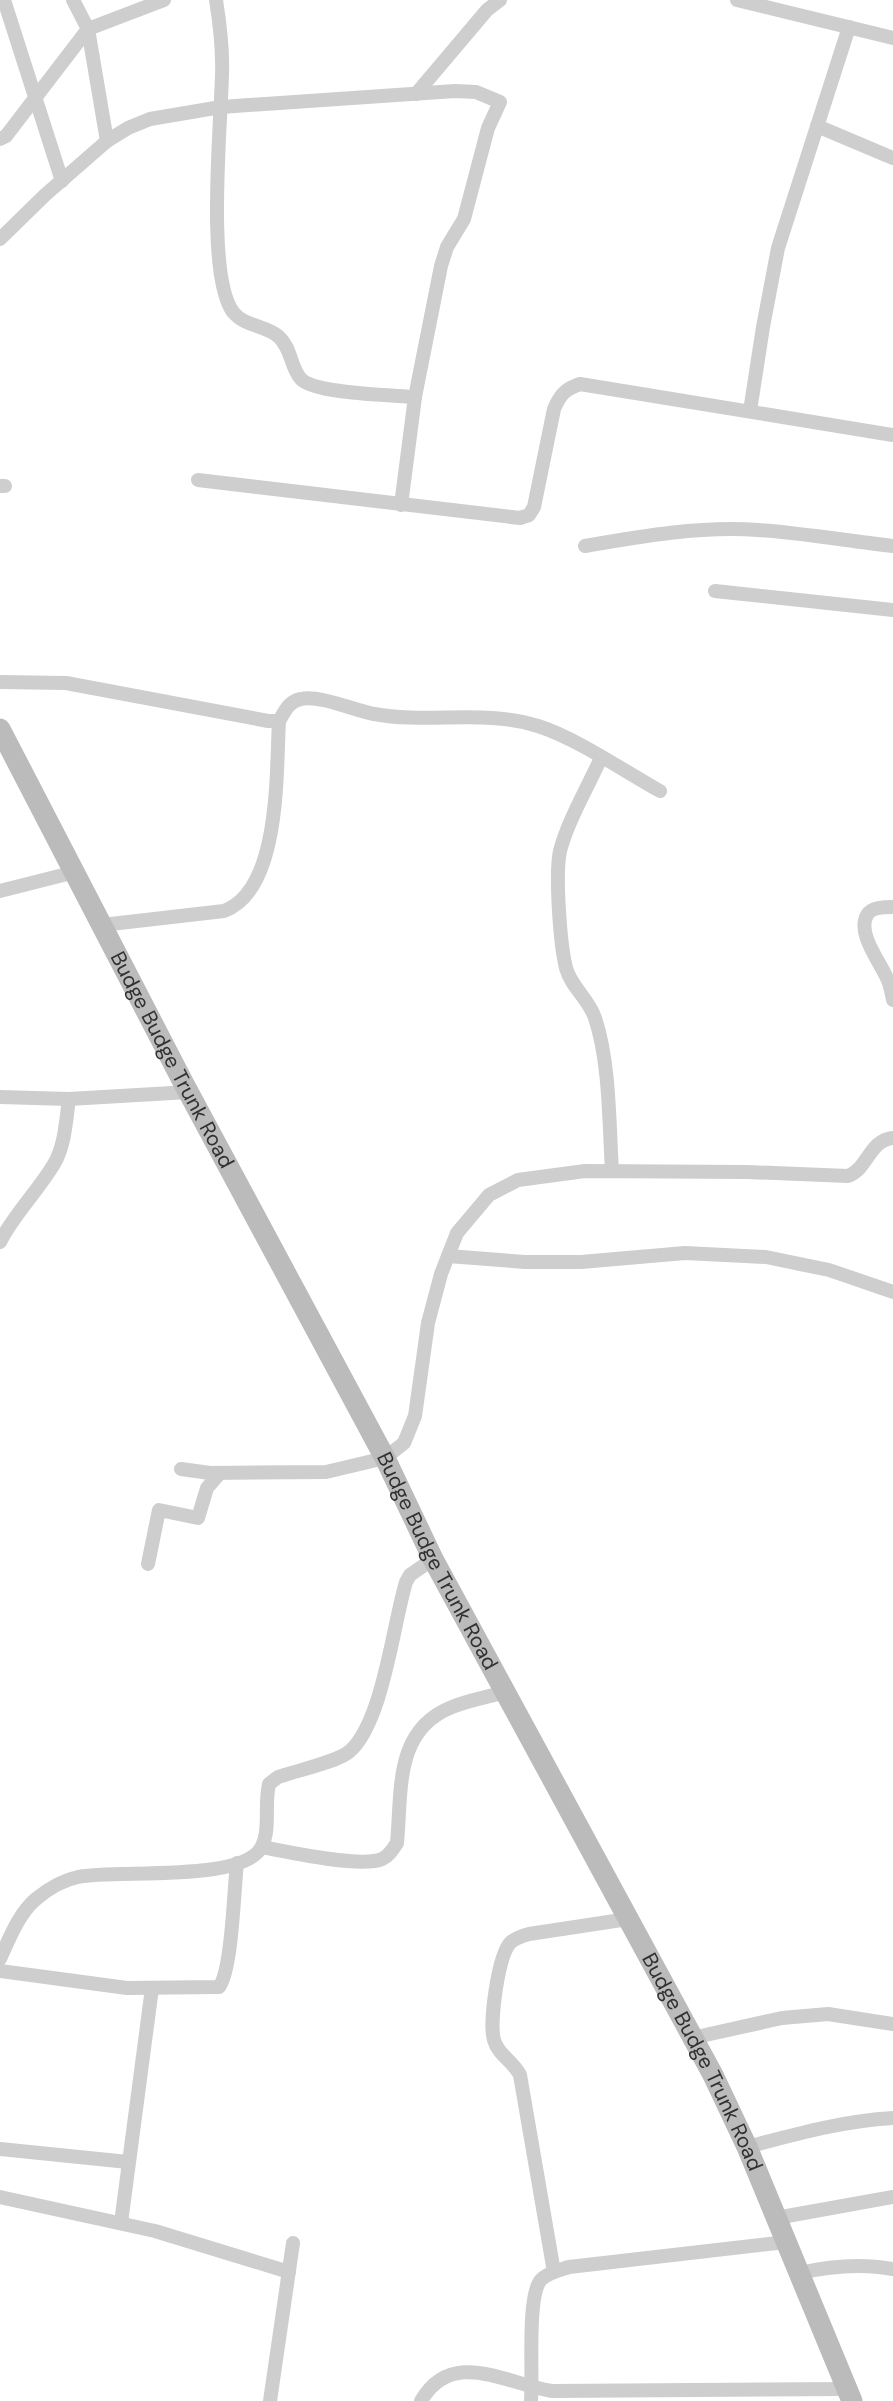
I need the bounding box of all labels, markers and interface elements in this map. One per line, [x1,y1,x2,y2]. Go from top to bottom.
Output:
street label: Budge Budge Trunk Road [104,947,241,1173]
street label: Budge Budge Trunk Road [370,1447,505,1675]
street label: Budge Budge Trunk Road [635,1948,769,2175]

